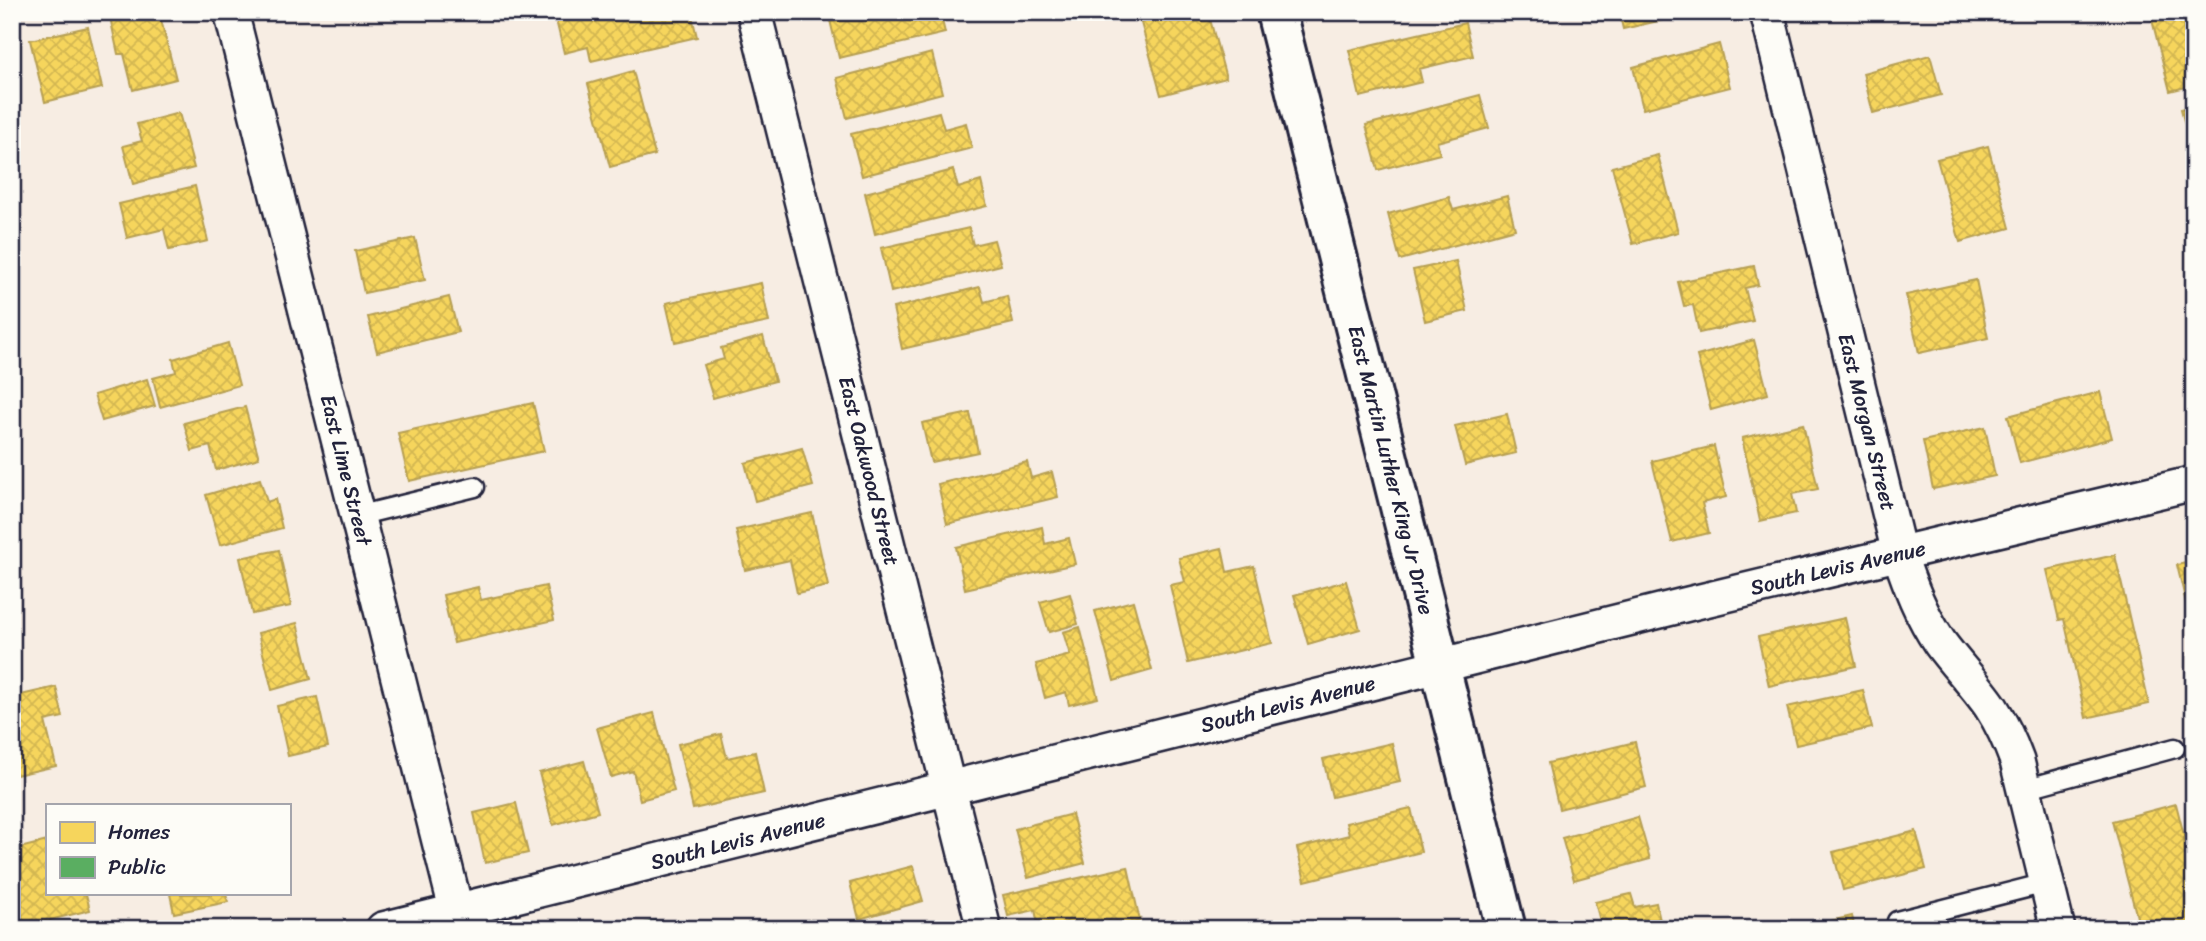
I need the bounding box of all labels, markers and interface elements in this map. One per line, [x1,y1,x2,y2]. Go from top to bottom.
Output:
street label: East Martin Luther King Jr Drive [1337,321,1445,619]
street label: East Morgan Street [1827,329,1907,515]
street label: East Oakwood Street [827,372,911,570]
street label: East Lime Street [309,390,384,551]
street label: South Levis Avenue [1746,529,1930,607]
street label: South Levis Avenue [1197,664,1380,744]
street label: South Levis Avenue [647,801,830,881]
legend [46,804,290,895]
text: Homes [108,813,170,851]
text: Public [108,848,166,886]

